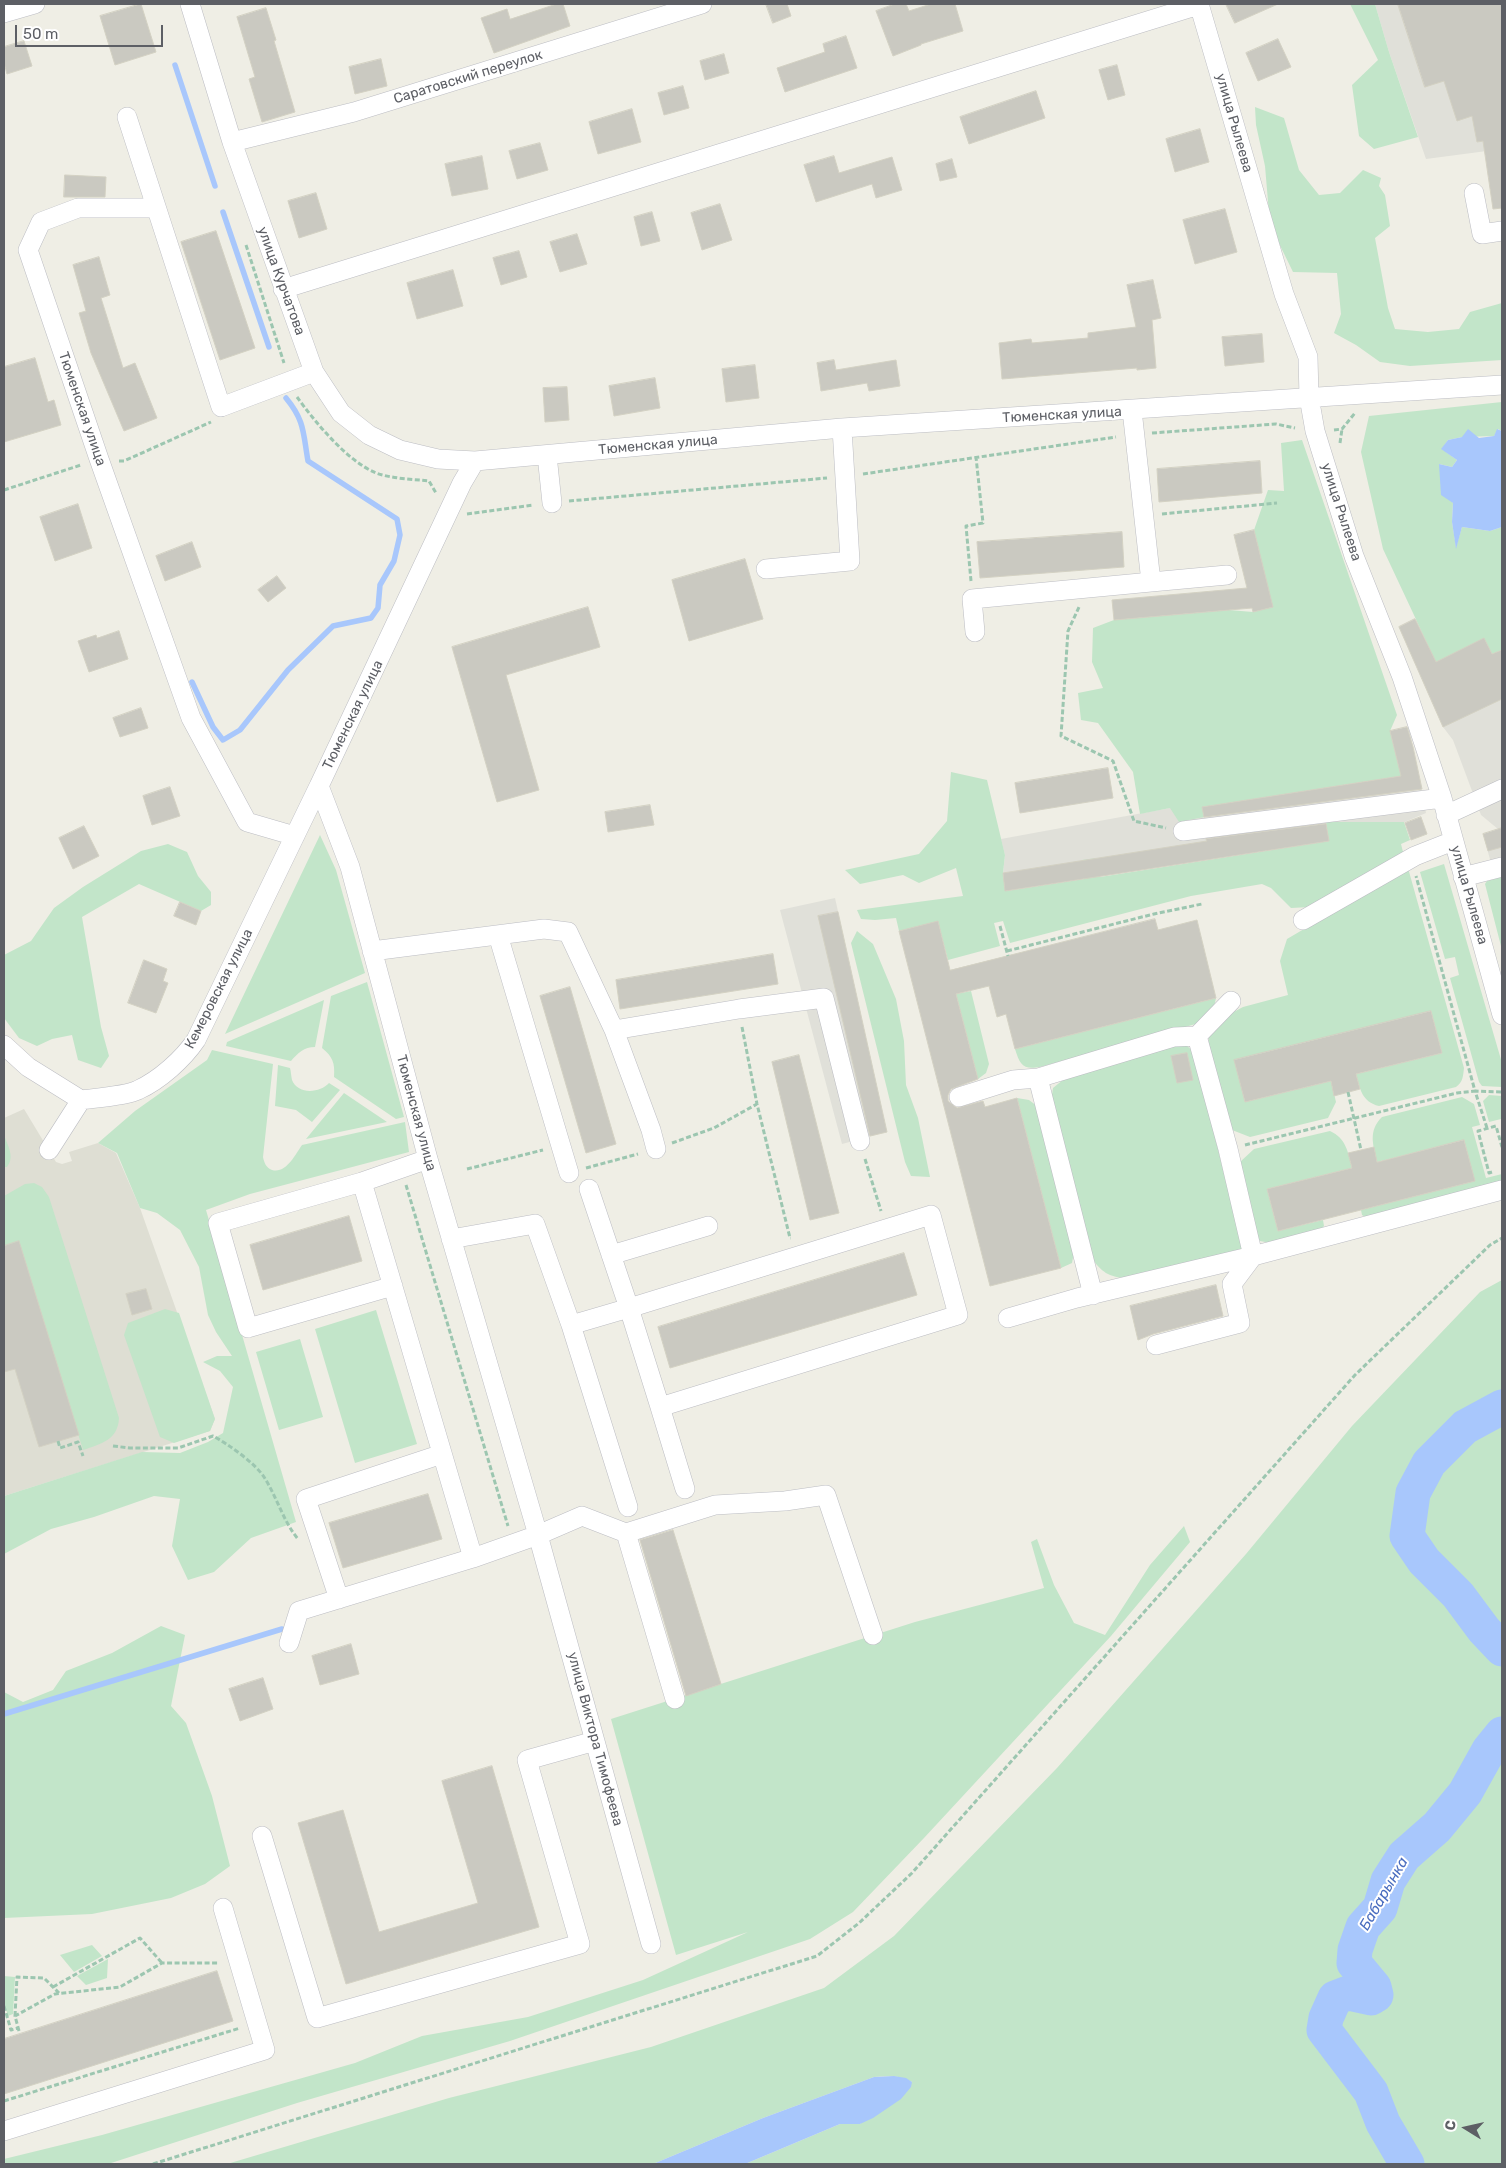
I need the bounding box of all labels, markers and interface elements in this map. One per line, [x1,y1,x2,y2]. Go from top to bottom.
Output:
scale bar [18,15,165,47]
text: 50 m [23,25,58,43]
street label: Саратовский переулок [392,46,544,108]
street label: улица Рылеева [1212,72,1256,174]
street label: улица Курчатова [254,224,308,338]
street label: Тюменская улица [55,350,109,468]
street label: Тюменская улица [1002,403,1122,427]
street label: Тюменская улица [598,431,718,459]
street label: улица Рылеева [1317,461,1365,563]
street label: Тюменская улица [319,658,387,772]
street label: улица Рылеева [1447,844,1491,946]
street label: Кемеровская улица [181,926,257,1052]
street label: Тюменская улица [392,1053,440,1173]
street label: улица Виктора Тимофеева [564,1650,626,1828]
water label: Бабарынка [1356,1854,1412,1934]
north arrow [1441,2103,1491,2153]
text: С [1442,2119,1460,2132]

